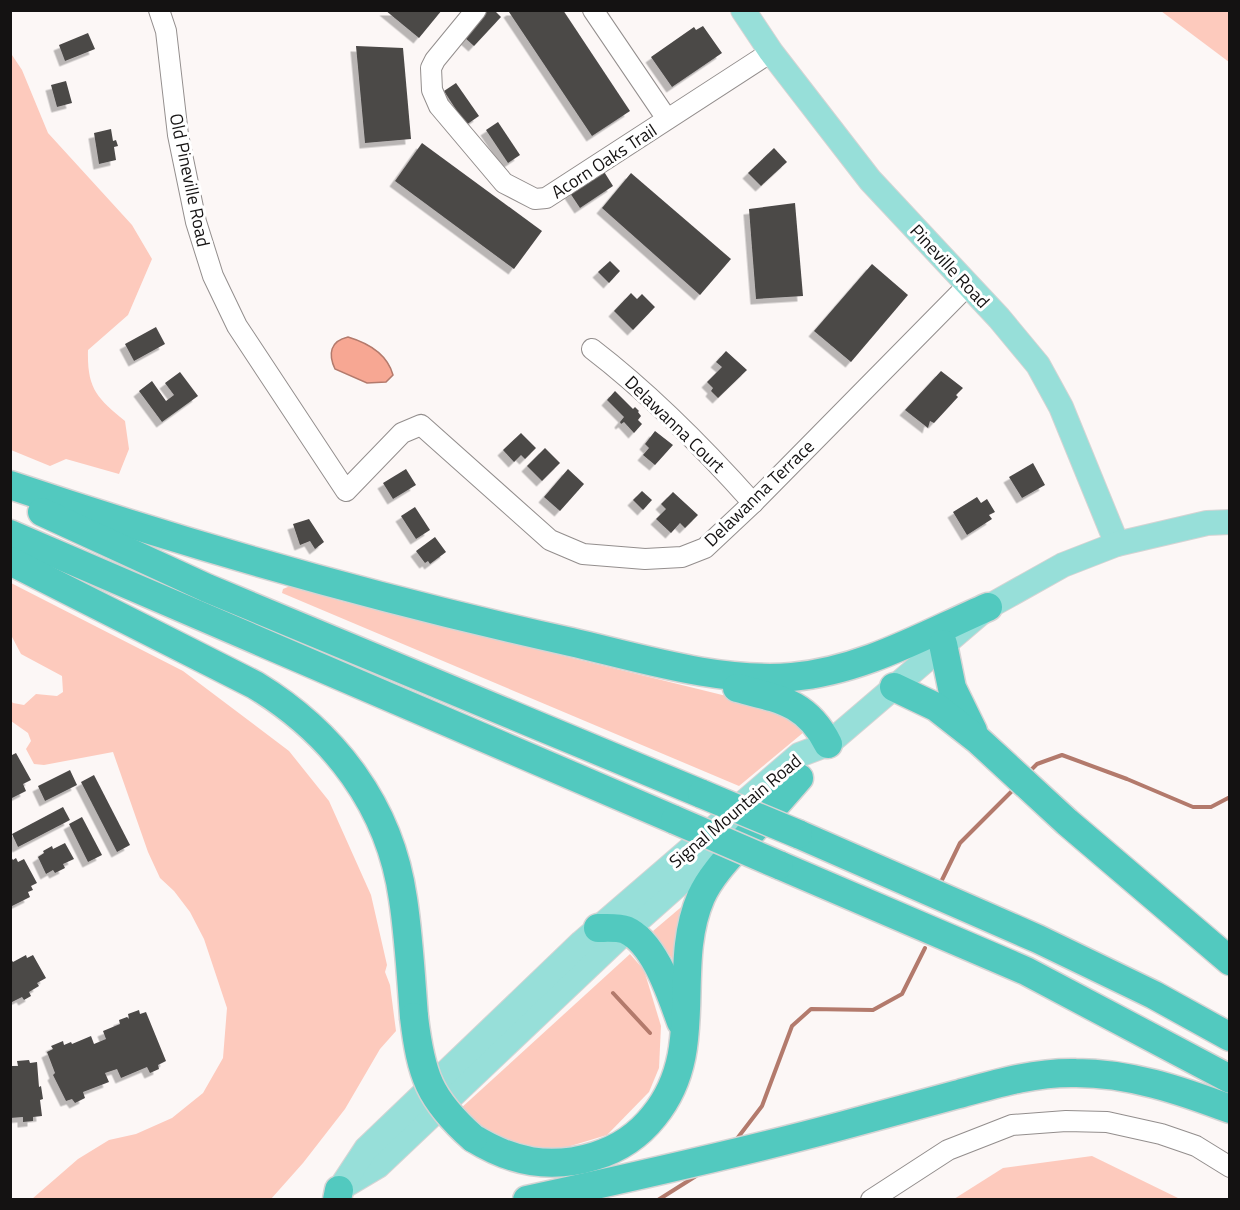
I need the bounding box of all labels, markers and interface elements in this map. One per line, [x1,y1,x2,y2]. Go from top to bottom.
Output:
street label: Old Pineville Road [163,111,217,249]
street label: Acorn Oaks Trail [546,117,662,205]
street label: Pineville Road [904,218,996,314]
street label: Delawanna Court [619,369,732,479]
street label: Delawanna Terrace [698,433,820,553]
street label: Signal Mountain Road [663,748,807,874]

